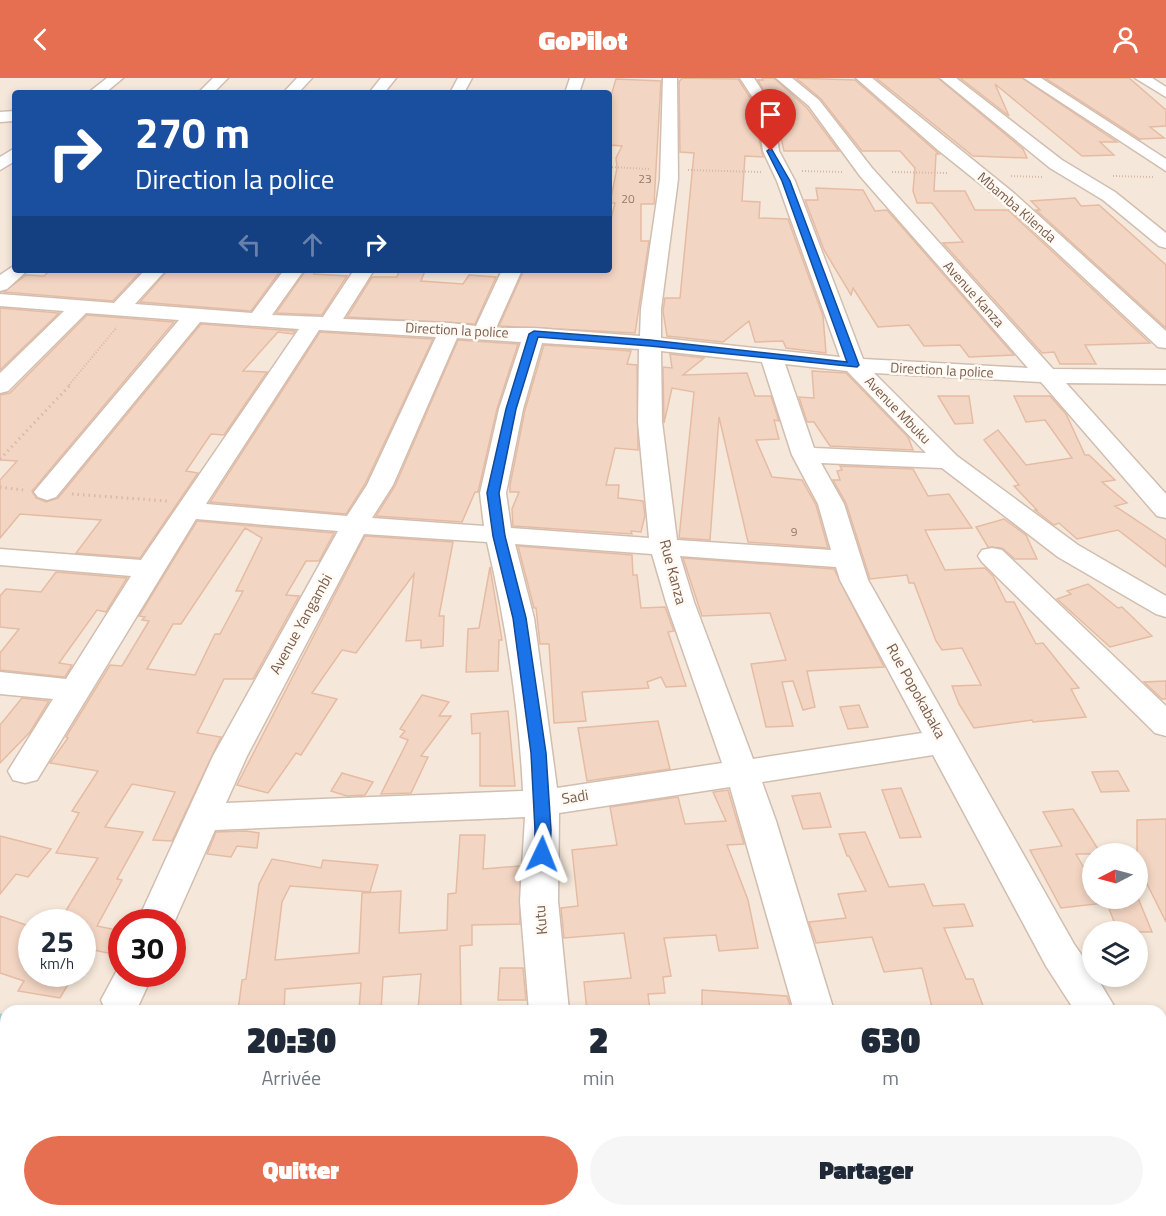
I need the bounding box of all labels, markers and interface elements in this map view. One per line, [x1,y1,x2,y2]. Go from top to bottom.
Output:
text: GoPilot [539,19,627,60]
icon: back [24,23,57,56]
icon: person [1109,23,1142,56]
pin [745,89,796,151]
icon: arrive [754,98,787,131]
text: 270 m [135,100,250,164]
icon: right [36,114,114,192]
text: Direction la police [135,158,334,199]
street label: Mbamba Kilenda [973,166,1061,247]
house number: 23 [638,169,652,188]
house number: 20 [621,189,635,208]
icon: left [233,228,266,261]
icon: ahead [296,228,329,261]
icon: right [359,228,392,261]
street label: Avenue Kanza [939,256,1010,331]
street label: Direction la police [405,316,509,343]
street label: Direction la police [890,356,994,383]
street label: Avenue Mbuku [860,371,936,448]
house number: 9 [791,522,798,541]
street label: Rue Kanza [654,537,693,607]
street label: Avenue Yangambi [263,569,338,678]
street label: Rue Popokabaka [881,639,952,743]
street label: Sadi [560,783,590,810]
position arrow [510,822,574,886]
north arrow [1082,843,1148,909]
map controls [1082,843,1148,987]
street label: Kutu [528,904,553,936]
speed limit sign: 30 [108,909,186,987]
text: 25 [40,918,74,964]
button: layers [1082,921,1148,987]
text: km/h [40,952,74,975]
text: 20:30 [247,1012,336,1067]
text: 2 [589,1012,608,1067]
text: 630 [861,1012,920,1067]
text: Arrivée [261,1062,321,1093]
text: min [583,1062,614,1093]
text: m [882,1062,899,1093]
button: Quitter [24,1136,578,1205]
button: Partager [590,1136,1143,1205]

